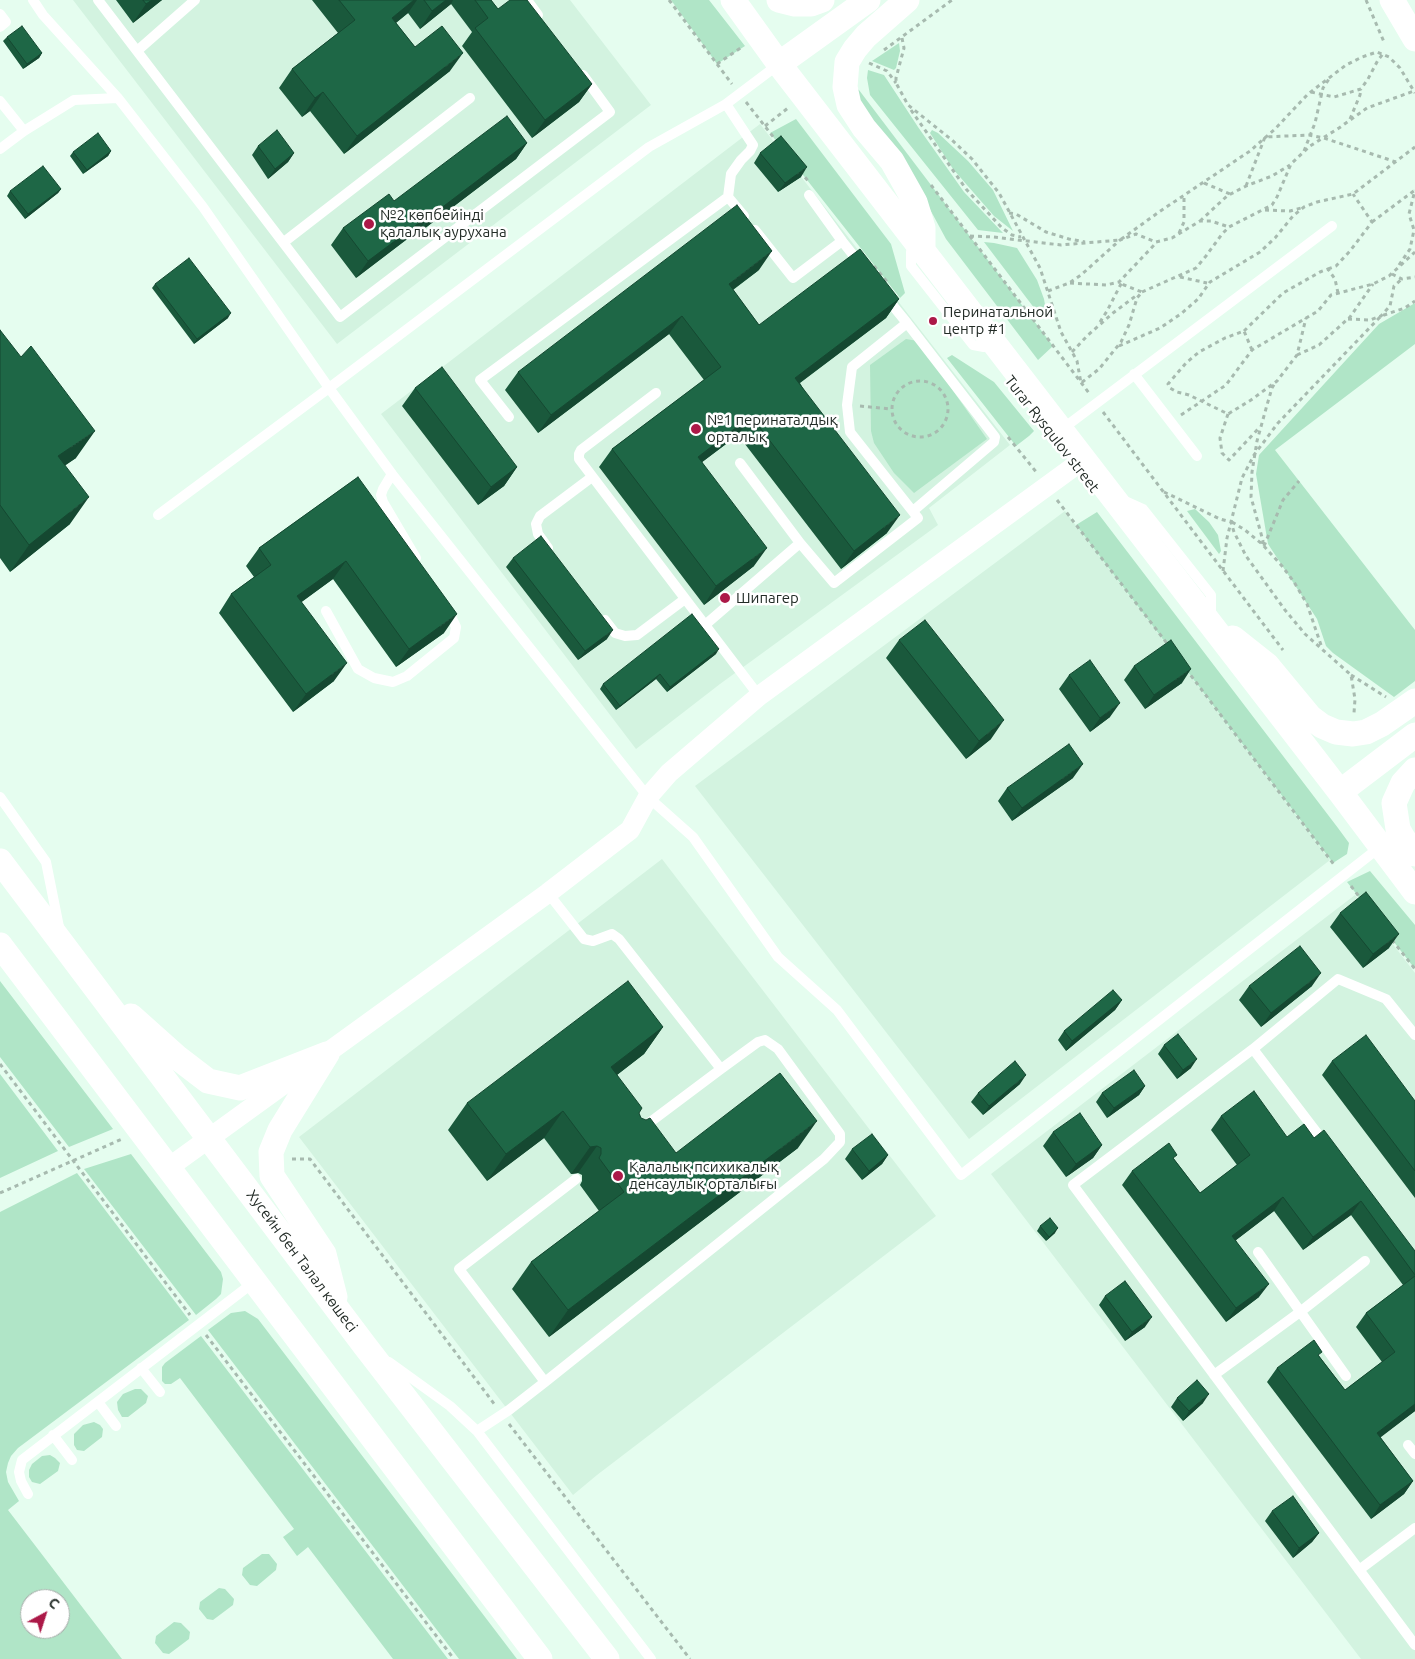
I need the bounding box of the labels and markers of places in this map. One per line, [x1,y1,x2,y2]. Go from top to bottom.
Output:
place label: №2 көпбейінді қалалық аурухана [380,206,507,241]
marker: №2 көпбейінді қалалық аурухана [362,217,376,231]
place label: Перинатальной центр #1 [943,303,1053,338]
marker: Перинатальной центр #1 [927,315,939,327]
place label: №1 перинаталдық орталық [707,411,838,446]
marker: №1 перинаталдық орталық [689,422,703,436]
place label: Шипагер [736,589,799,607]
marker: Шипагер [718,591,732,605]
place label: Қалалық психикалық денсаулық орталығы [629,1158,779,1193]
marker: Қалалық психикалық денсаулық орталығы [611,1169,625,1183]

